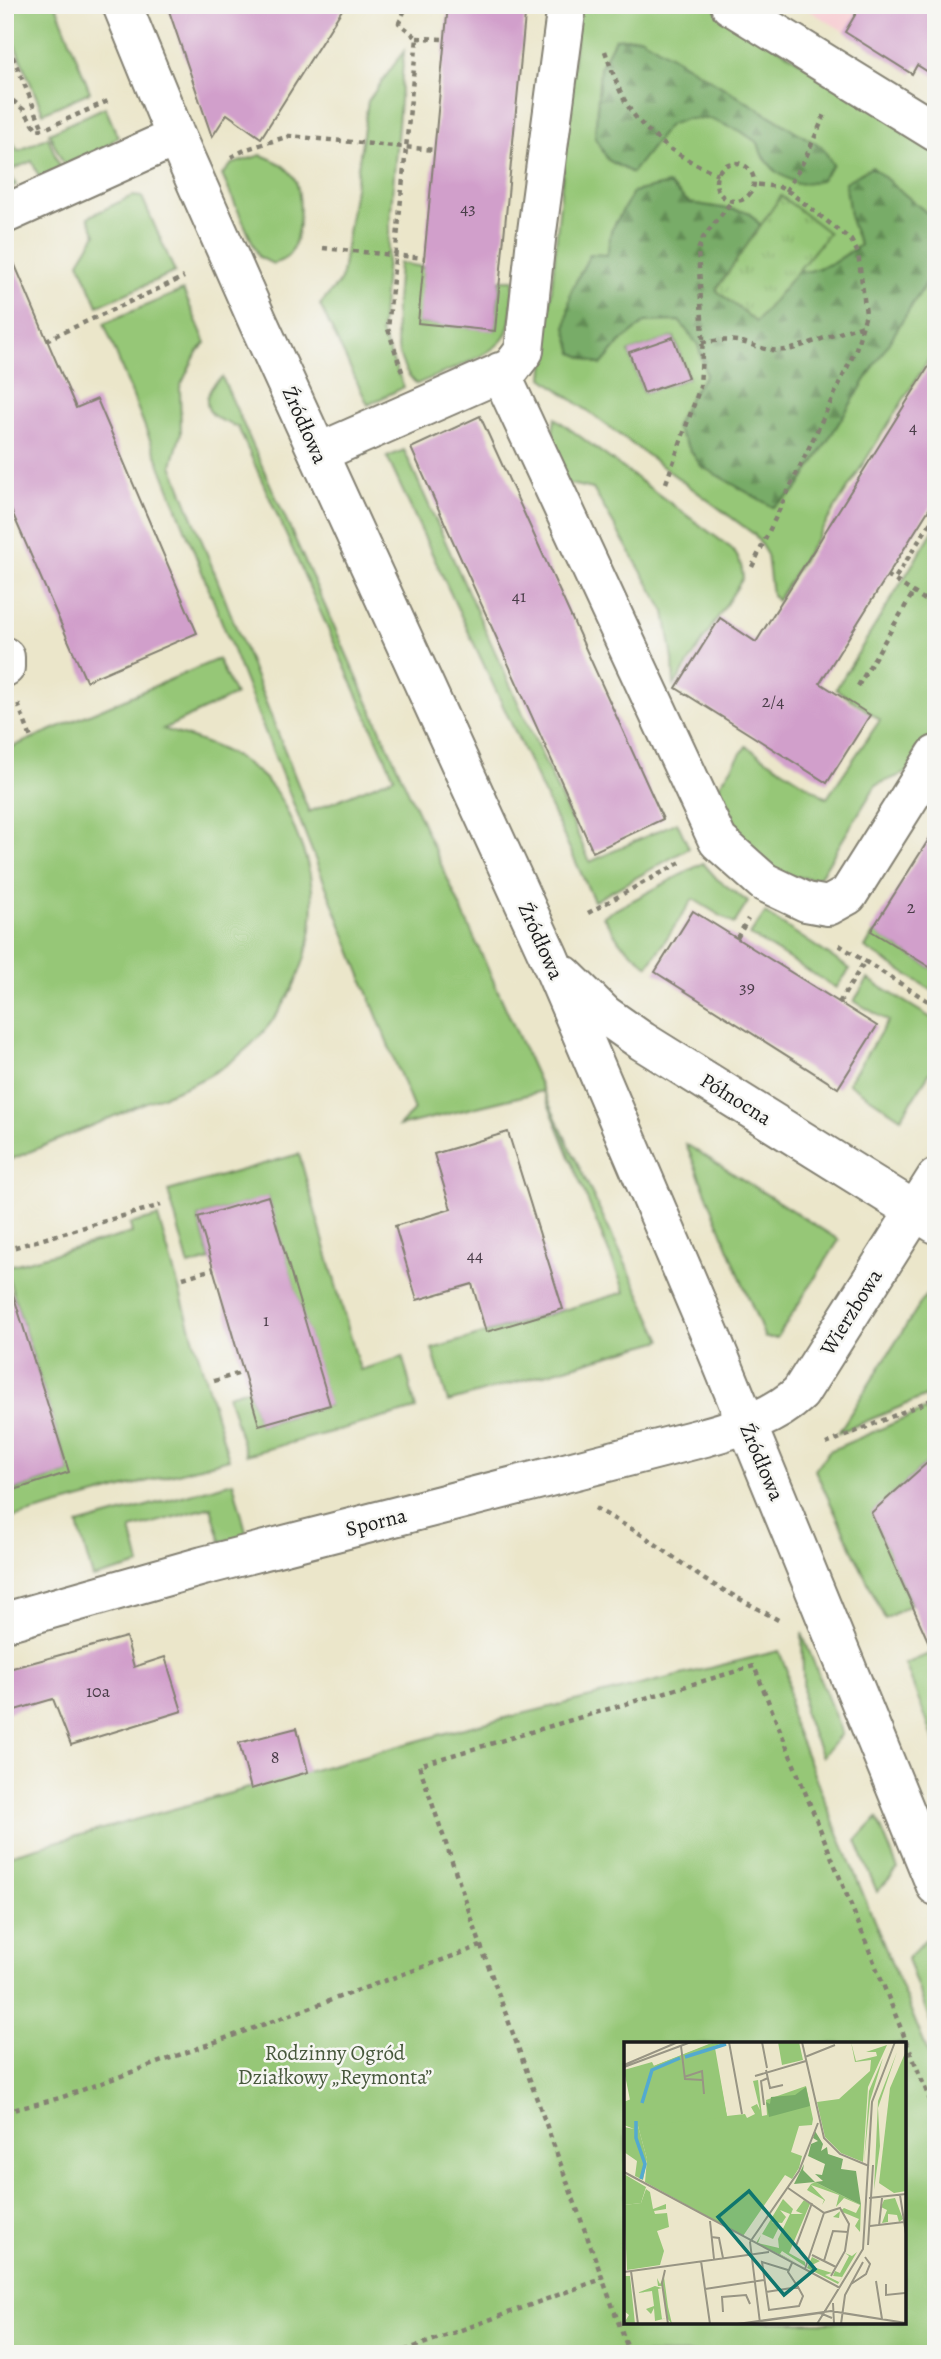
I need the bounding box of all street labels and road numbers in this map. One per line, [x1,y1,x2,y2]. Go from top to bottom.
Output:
street label: Źródłowa [276,382,334,468]
street label: Źródłowa [512,898,570,984]
street label: Północna [695,1066,777,1132]
street label: Wierzbowa [813,1263,889,1361]
street label: Źródłowa [733,1419,791,1505]
street label: Sporna [343,1501,410,1543]

